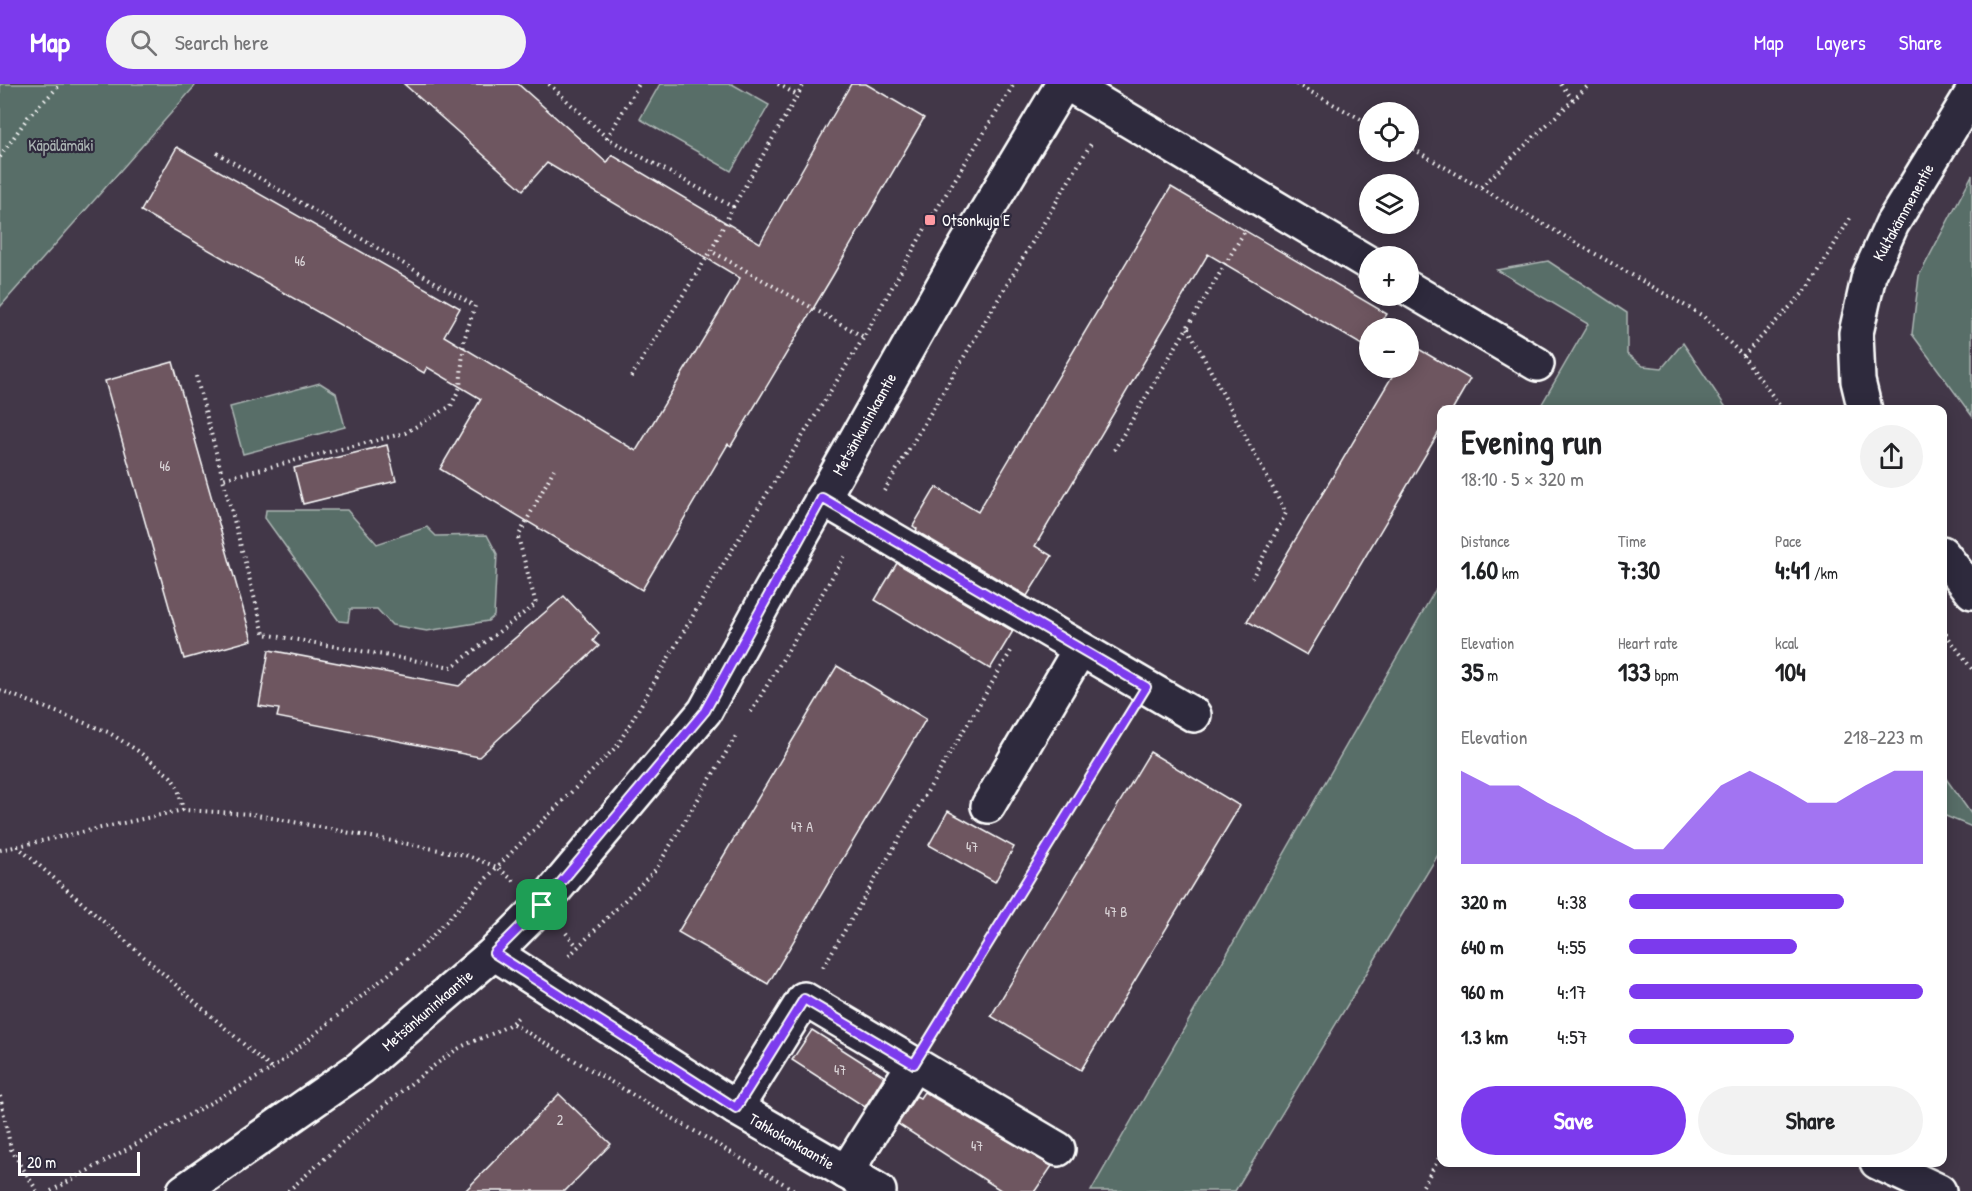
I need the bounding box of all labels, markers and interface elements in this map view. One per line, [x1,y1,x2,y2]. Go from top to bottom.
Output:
search box [106,15,526,69]
text: Map [30,23,70,61]
icon: search [127,26,160,59]
text: Search here [175,27,269,57]
text: Map [1754,28,1783,57]
text: Layers [1816,28,1866,57]
text: Share [1899,28,1942,57]
map controls [1359,102,1419,378]
button: locate [1359,102,1419,162]
park label: Käpälämäki [28,134,94,156]
street label: Kultakämmenentie [1867,159,1939,265]
button: layers [1359,174,1419,234]
place label: Otsonkuja E [942,209,1010,231]
marker: Otsonkuja E [923,213,937,227]
button: + [1359,246,1419,306]
house number: 46 [295,251,306,270]
button: − [1359,318,1419,378]
street label: Metsänkuninkaantie [827,368,902,479]
text: Evening run [1461,420,1602,464]
button: share [1860,425,1923,488]
house number: 46 [160,456,171,475]
text: 18:10 · 5 × 320 m [1461,465,1584,492]
text: Distance [1461,530,1510,552]
text: Time [1618,530,1646,552]
text: Pace [1775,530,1802,552]
text: 1.60 [1461,552,1498,587]
text: 7:30 [1618,552,1660,587]
text: 4:41 [1775,552,1810,587]
text: km [1498,562,1519,584]
text: /km [1810,562,1838,584]
text: Elevation [1461,632,1514,654]
text: Heart rate [1618,632,1678,654]
text: kcal [1775,632,1798,654]
text: 35 [1461,654,1484,689]
text: 133 [1618,654,1651,689]
text: 104 [1775,654,1806,689]
text: m [1484,664,1498,686]
text: bpm [1651,664,1679,686]
text: Elevation [1461,723,1527,750]
text: 218–223 m [1843,723,1923,750]
house number: 47 A [791,817,813,836]
house number: 47 [966,837,978,856]
pin [516,879,567,930]
icon: arrive [525,888,558,921]
text: 320 m [1461,888,1506,915]
text: 4:38 [1557,888,1587,915]
house number: 47 B [1105,902,1127,921]
text: 640 m [1461,933,1504,960]
text: 4:55 [1557,933,1586,960]
street label: Metsänkuninkaantie [377,964,478,1056]
text: 960 m [1461,978,1503,1005]
text: 4:17 [1557,978,1586,1005]
text: 1.3 km [1461,1023,1508,1050]
text: 4:57 [1557,1023,1588,1050]
house number: 47 [834,1060,846,1079]
button: Save [1461,1086,1686,1155]
button: Share [1698,1086,1923,1155]
street label: Tahkokankaantie [745,1108,839,1175]
house number: 2 [557,1110,564,1129]
house number: 47 [971,1136,983,1155]
scale bar [18,1149,140,1176]
text: 20 m [27,1151,56,1173]

